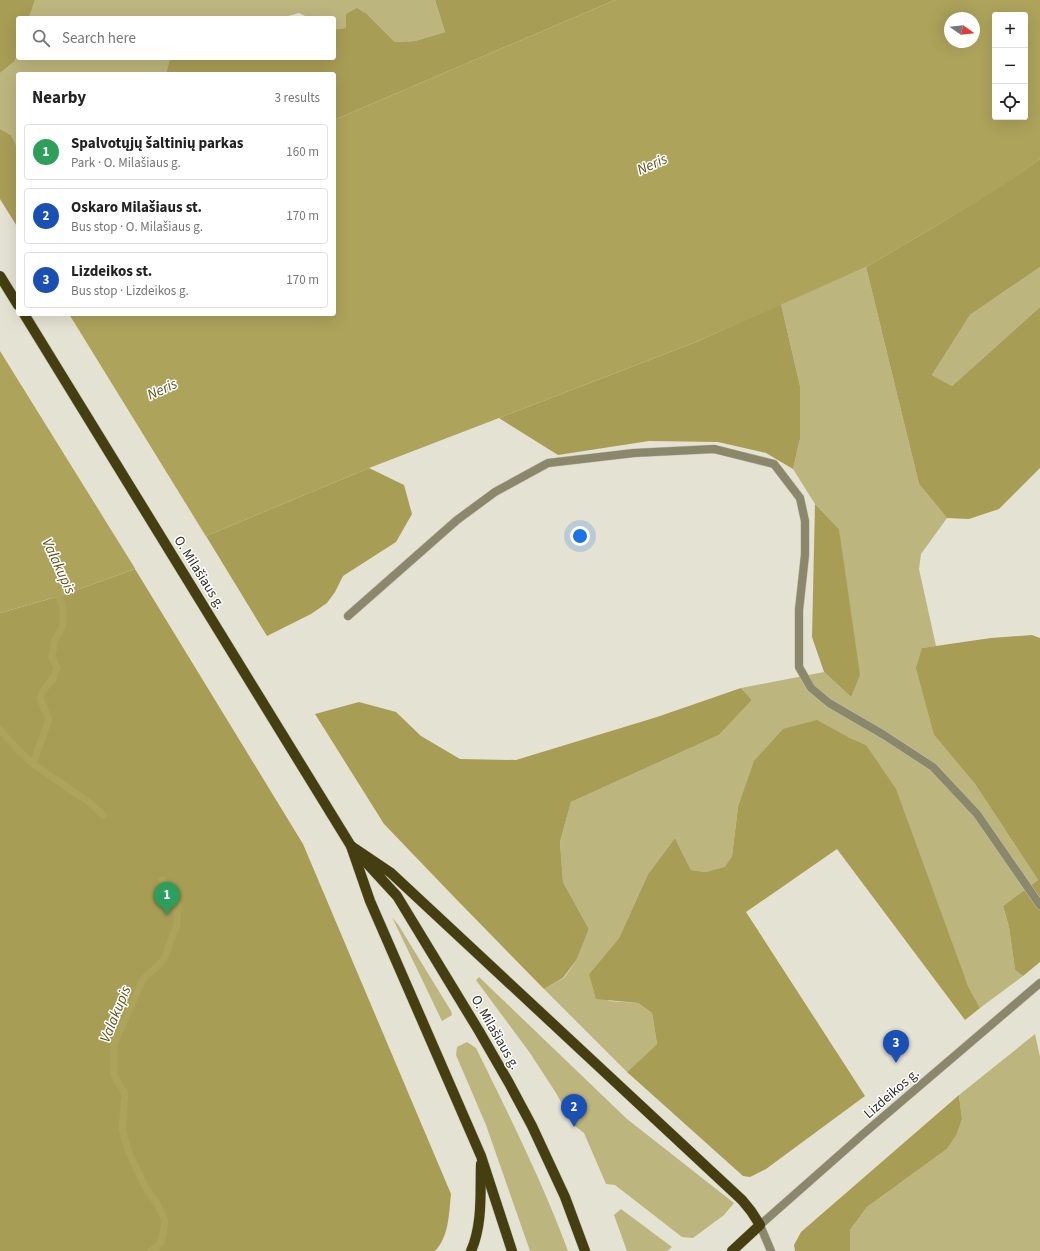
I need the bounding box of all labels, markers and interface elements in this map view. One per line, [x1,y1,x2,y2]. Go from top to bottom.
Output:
north arrow [944,12,980,48]
map controls [992,12,1028,120]
button: + [992,12,1028,48]
search box [16,16,336,60]
icon: search [30,27,52,49]
text: Search here [62,28,136,49]
button: − [992,48,1028,84]
button: locate [992,84,1028,120]
text: Nearby [32,86,86,110]
text: 3 results [275,89,320,107]
text: Spalvotųjų šaltinių parkas [71,133,243,154]
text: 1 [43,143,49,161]
text: 160 m [286,143,319,161]
water label: Neris [634,149,671,180]
text: Park · O. Milašiaus g. [71,154,181,172]
text: Oskaro Milašiaus st. [71,197,202,218]
text: 2 [43,207,49,225]
text: 170 m [286,207,319,225]
text: Bus stop · O. Milašiaus g. [71,218,203,236]
text: Lizdeikos st. [71,261,152,282]
text: 3 [43,271,49,289]
text: 170 m [286,271,319,289]
text: Bus stop · Lizdeikos g. [71,282,189,300]
water label: Neris [144,373,181,406]
your location [570,526,590,546]
street label: O. Milašiaus g. [169,532,230,613]
water label: Valakupis [37,535,81,598]
pin: 1 [154,882,180,915]
water label: Valakupis [95,983,136,1046]
street label: O. Milašiaus g. [466,992,525,1073]
pin: 3 [883,1030,909,1063]
street label: Lizdeikos g. [860,1064,924,1124]
pin: 2 [561,1094,587,1127]

